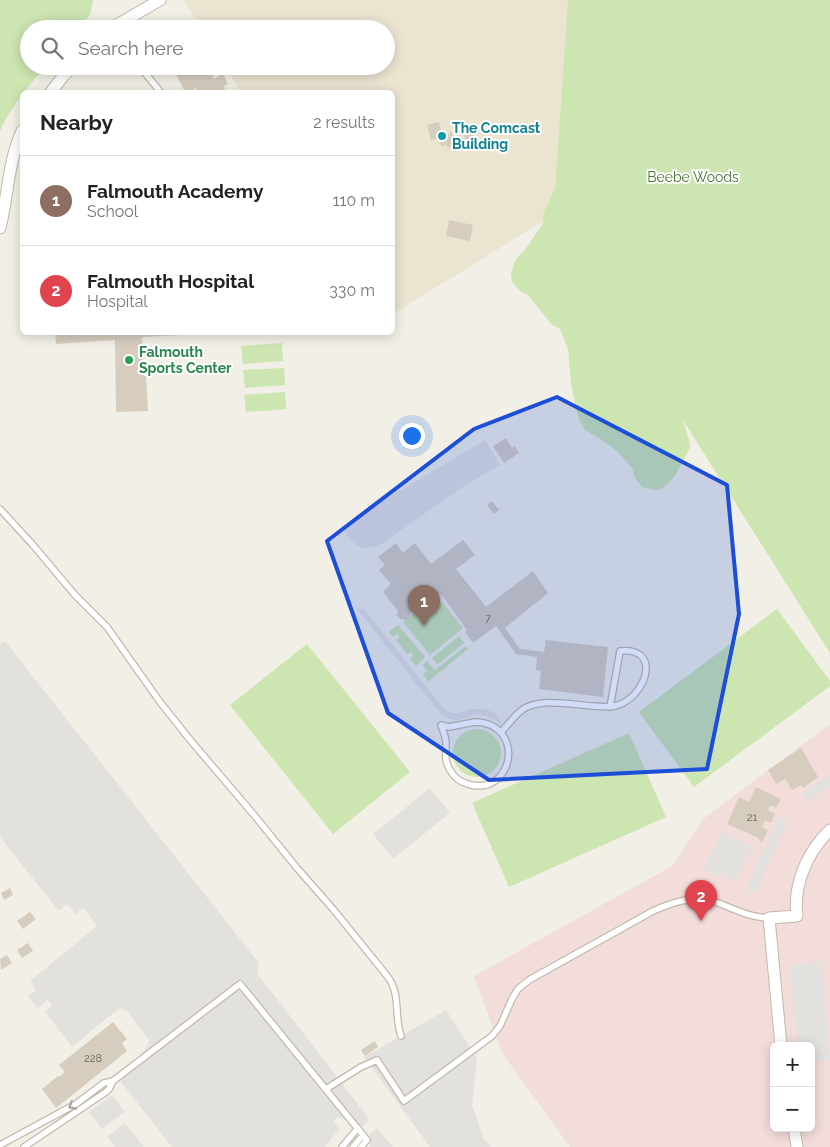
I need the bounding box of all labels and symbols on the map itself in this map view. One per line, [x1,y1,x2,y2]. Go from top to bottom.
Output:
place label: The Comcast Building [452,120,541,152]
marker: The Comcast Building [436,130,448,142]
park label: Beebe Woods [647,169,739,185]
place label: Falmouth Sports Center [139,344,232,376]
marker: Falmouth Sports Center [123,354,135,366]
your location [399,423,425,449]
pin: 1 [408,585,440,626]
house number: 7 [485,612,491,625]
house number: 21 [747,811,758,824]
pin: 2 [685,880,717,921]
house number: 228 [84,1052,102,1065]
one-way arrow [69,1099,78,1109]

